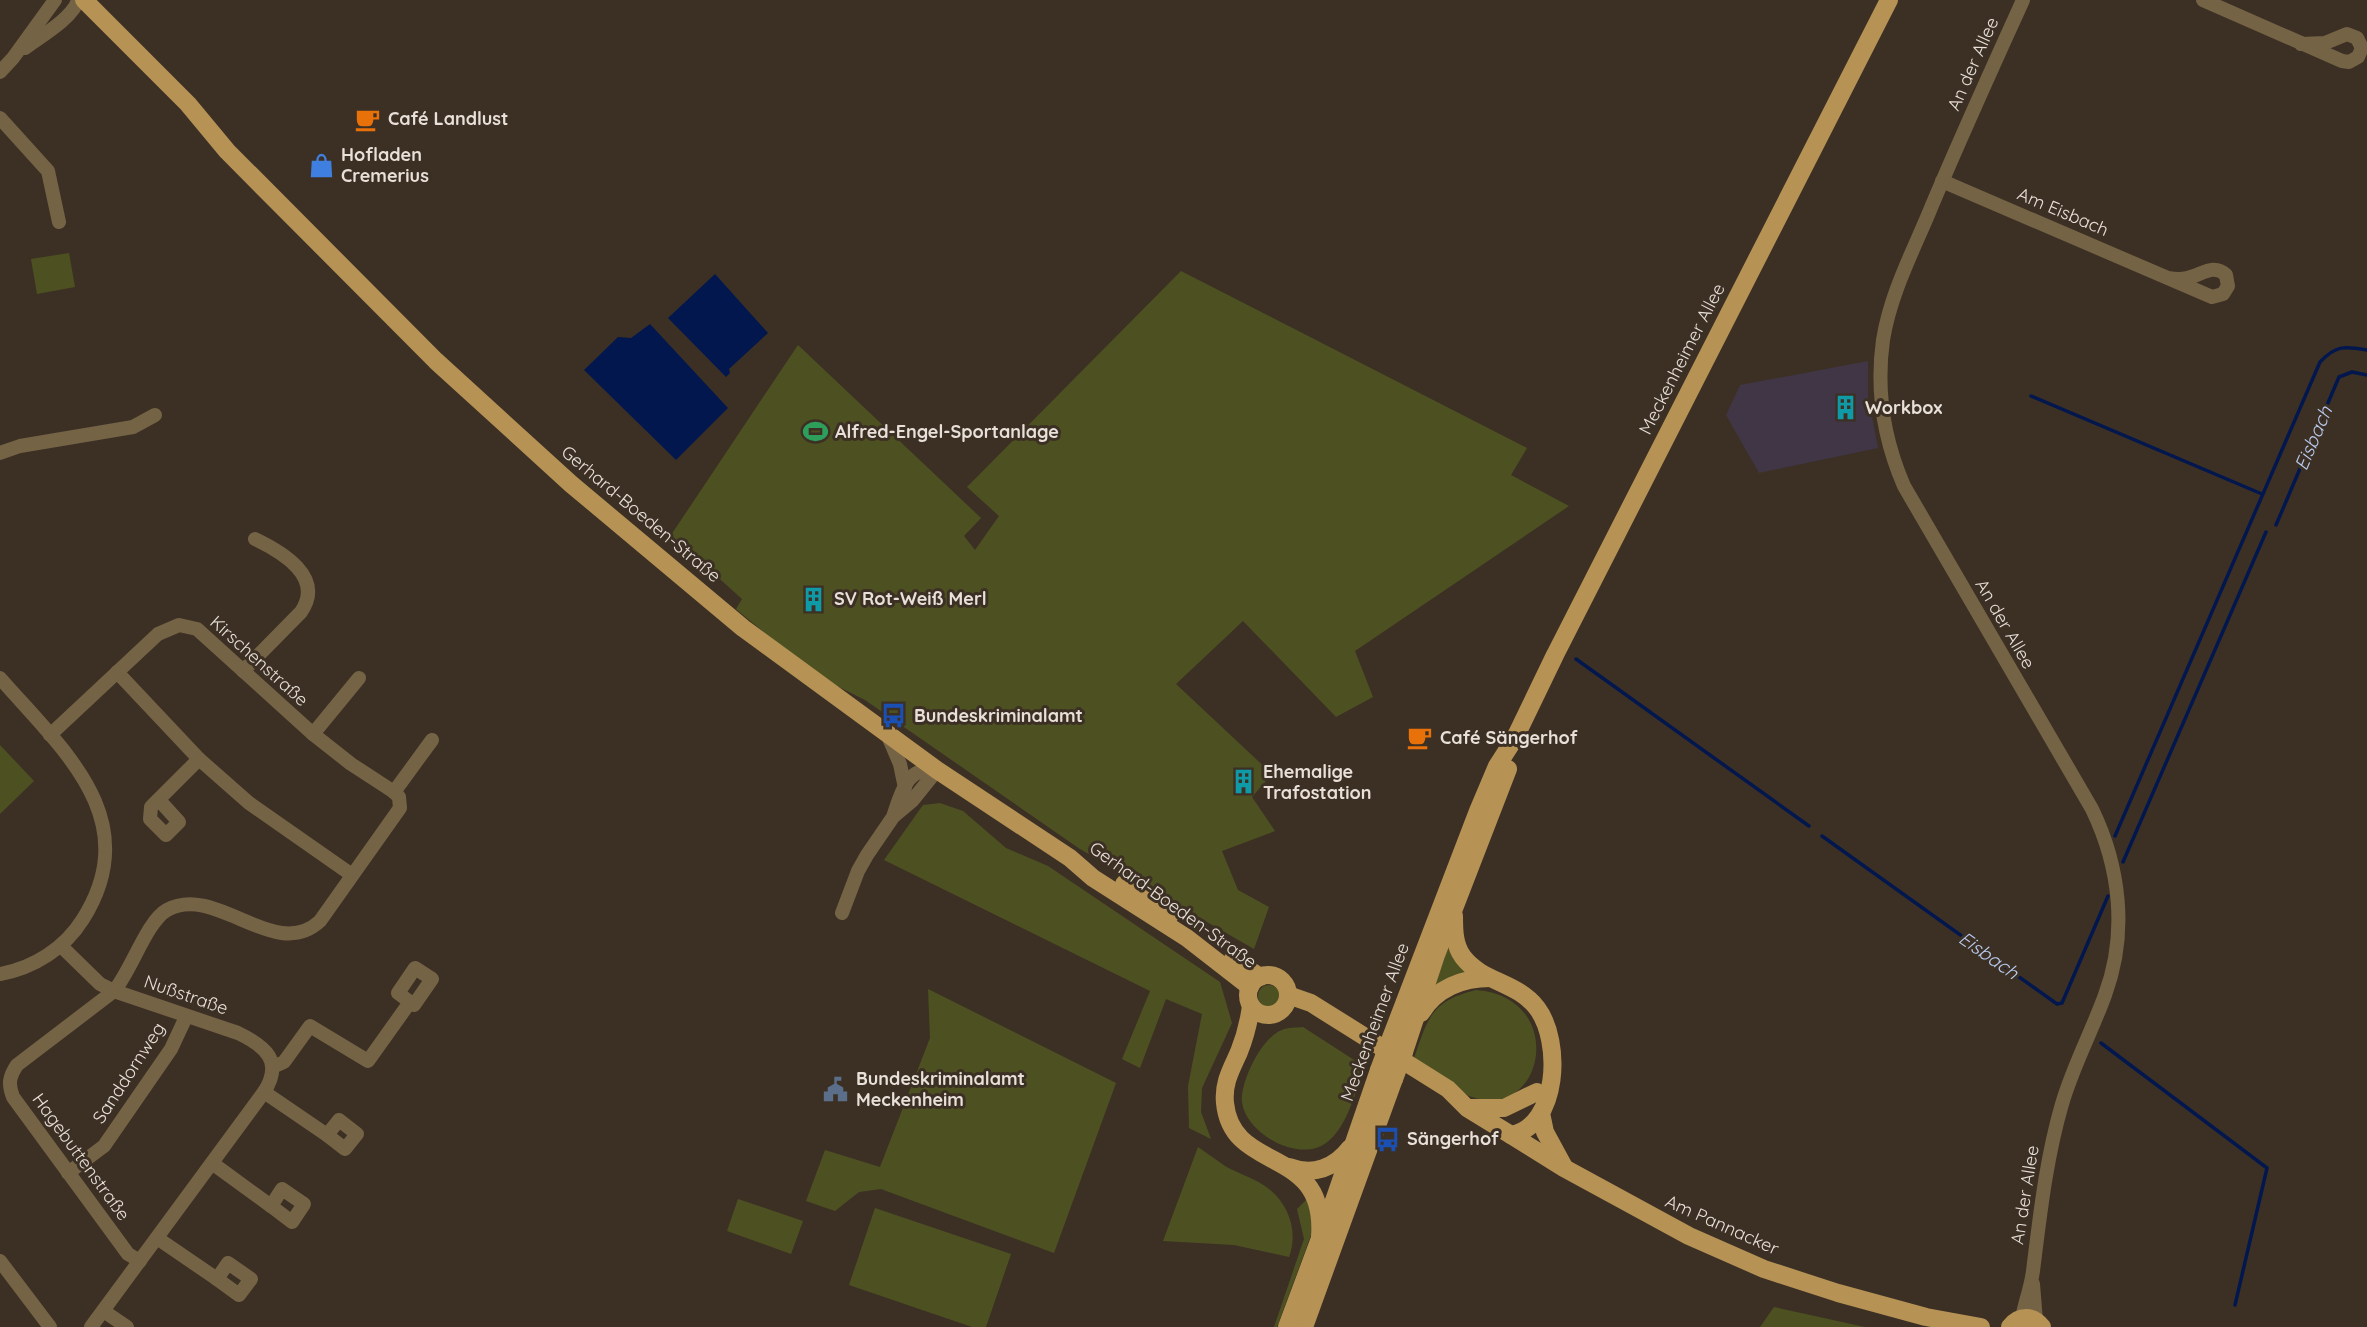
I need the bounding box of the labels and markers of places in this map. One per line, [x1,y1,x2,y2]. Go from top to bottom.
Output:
cafe icon: Café Landlust [354,105,382,133]
place label: Café Landlust [388,107,508,130]
place label: Hofladen Cremerius [341,143,429,187]
shop icon: Hofladen Cremerius [307,151,335,179]
building icon: Workbox [1831,394,1859,422]
place label: Workbox [1865,396,1942,419]
sports icon: Alfred-Engel-Sportanlage [801,418,829,446]
place label: Alfred-Engel-Sportanlage [835,420,1059,443]
building icon: SV Rot-Weiß Merl [800,585,828,613]
place label: SV Rot-Weiß Merl [834,587,987,610]
bus stop icon: Bundeskriminalamt [880,702,908,730]
place label: Bundeskriminalamt [914,704,1083,727]
cafe icon: Café Sängerhof [1406,724,1434,752]
place label: Café Sängerhof [1440,726,1578,749]
place label: Ehemalige Trafostation [1263,760,1372,804]
building icon: Ehemalige Trafostation [1229,768,1257,796]
place label: Bundeskriminalamt Meckenheim [856,1067,1025,1111]
public building icon: Bundeskriminalamt Meckenheim [822,1075,850,1103]
bus stop icon: Sängerhof [1373,1125,1401,1153]
place label: Sängerhof [1407,1127,1499,1150]

